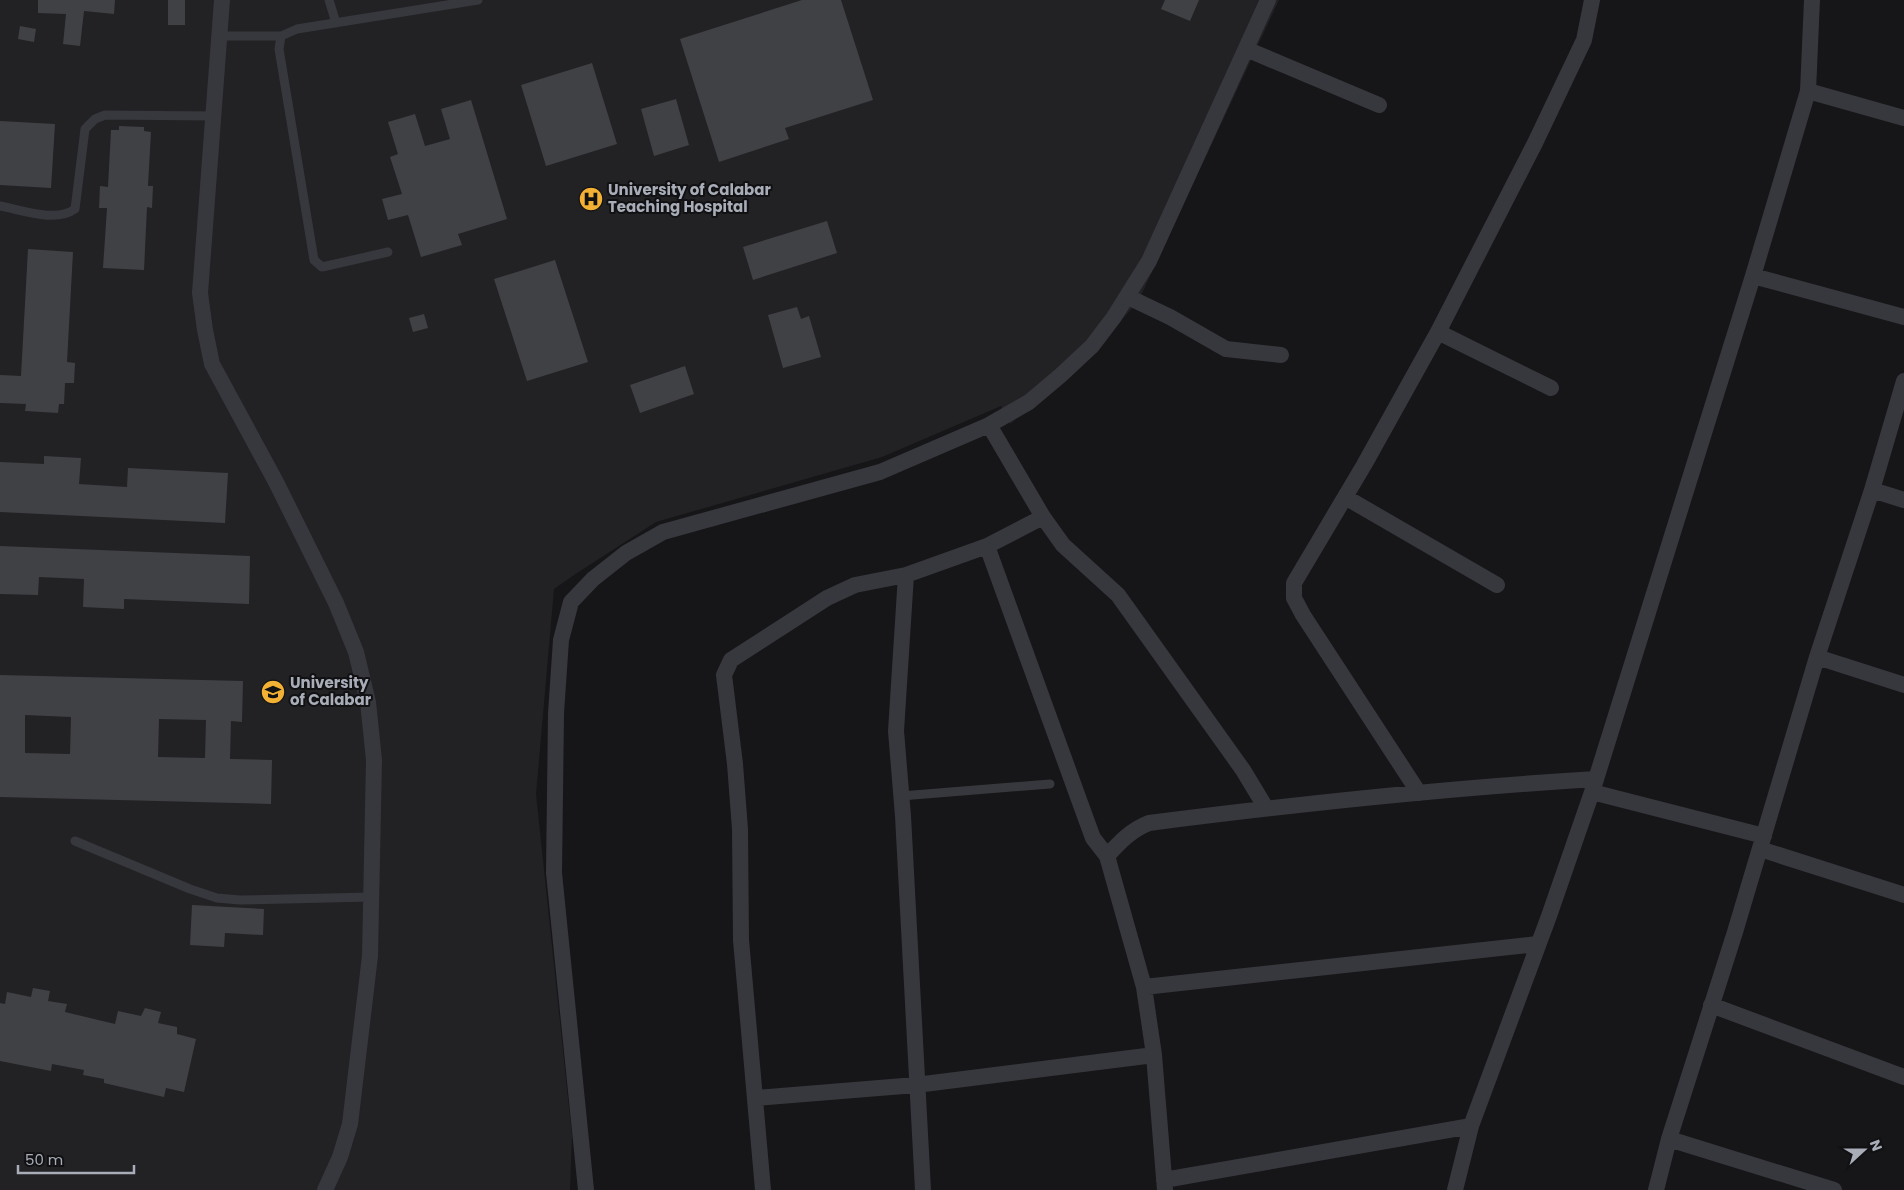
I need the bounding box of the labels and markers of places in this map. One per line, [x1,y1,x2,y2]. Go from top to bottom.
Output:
place label: University of Calabar Teaching Hospital [608,179,771,217]
hospital icon: University of Calabar Teaching Hospital [578,186,604,212]
place label: University of Calabar [290,672,372,710]
school or university icon: University of Calabar [260,679,286,705]

